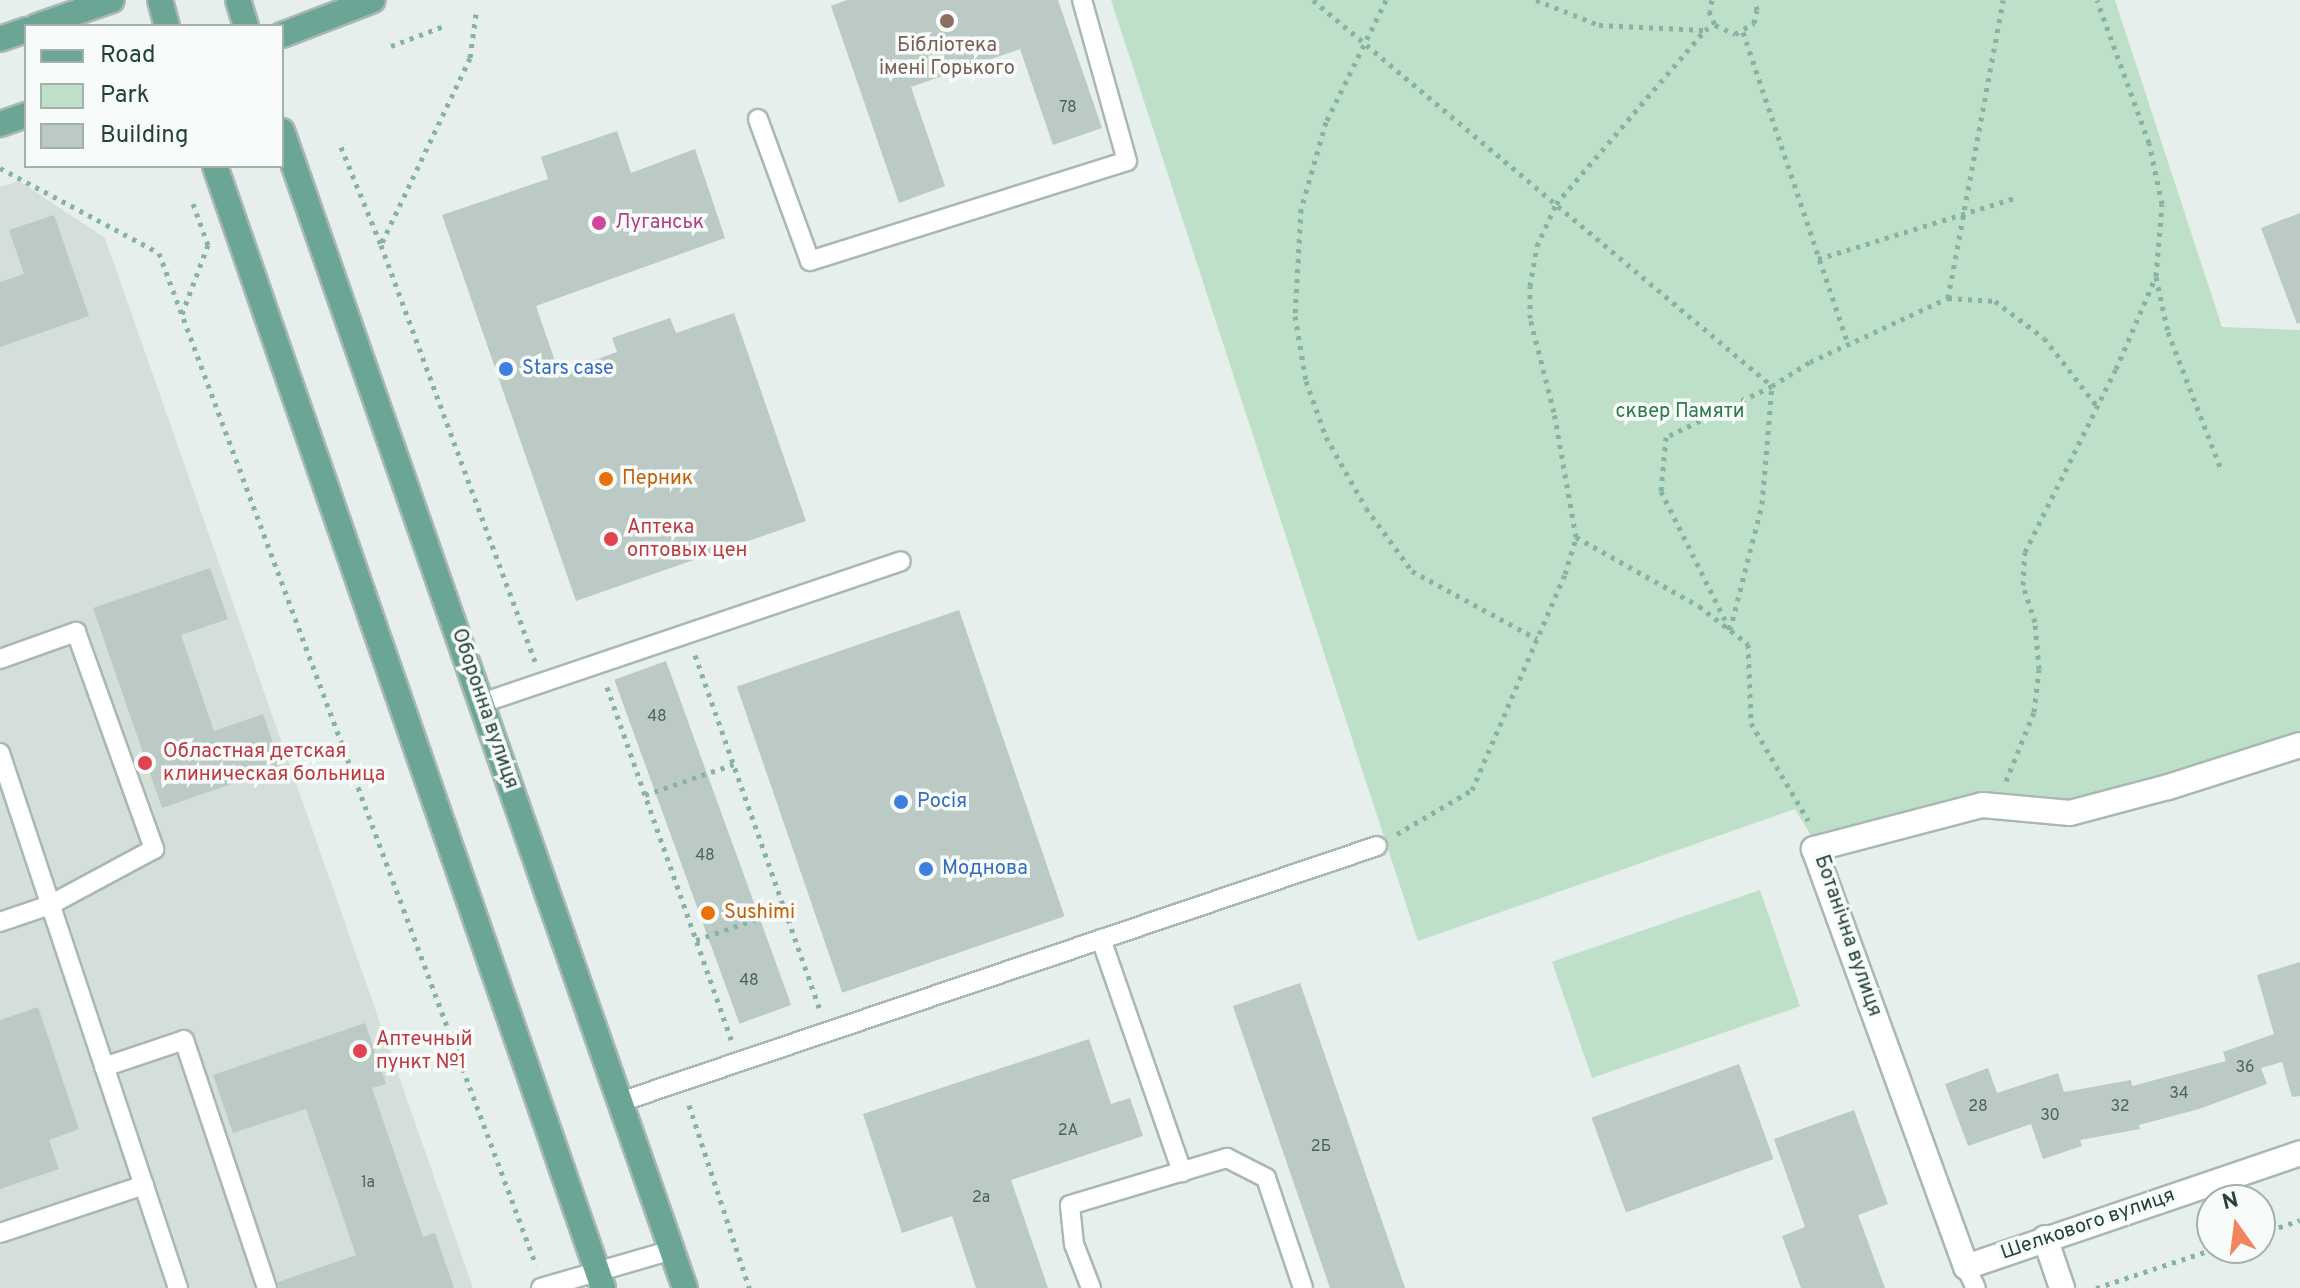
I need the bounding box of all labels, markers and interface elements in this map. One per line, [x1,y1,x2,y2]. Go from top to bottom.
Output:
marker: Бібліотека імені Горького [938,12,956,30]
legend [24,24,284,168]
place label: Бібліотека імені Горького [879,34,1015,81]
text: Road [100,41,156,71]
text: Park [100,81,150,111]
house number: 78 [1059,98,1077,118]
text: Building [100,121,189,151]
place label: Луганськ [615,211,704,235]
marker: Луганськ [590,214,608,232]
place label: Stars case [522,357,614,381]
marker: Stars case [497,360,515,378]
park label: сквер Памяти [1615,400,1745,424]
place label: Перник [622,467,693,491]
marker: Перник [597,470,615,488]
place label: Аптека оптовых цен [627,516,747,563]
marker: Аптека оптовых цен [602,530,620,548]
street label: Оборонна вулиця [445,626,523,792]
house number: 48 [647,707,667,727]
place label: Областная детская клиническая больница [163,740,385,787]
marker: Областная детская клиническая больница [134,752,156,774]
place label: Росія [917,790,967,814]
marker: Росія [892,793,910,811]
house number: 48 [695,846,715,866]
street label: Ботанічна вулиця [1808,852,1886,1020]
place label: Моднова [942,857,1028,881]
marker: Моднова [917,860,935,878]
place label: Sushimi [724,901,795,925]
marker: Sushimi [699,904,717,922]
house number: 48 [739,971,759,991]
place label: Аптечный пункт №1 [376,1028,472,1075]
marker: Аптечный пункт №1 [351,1042,369,1060]
house number: 36 [2235,1058,2255,1078]
house number: 34 [2169,1084,2189,1104]
house number: 28 [1968,1097,1988,1117]
house number: 32 [2110,1097,2130,1117]
house number: 30 [2040,1106,2060,1126]
house number: 2А [1058,1121,1078,1141]
house number: 2Б [1311,1137,1331,1157]
house number: 1а [361,1173,375,1193]
street label: Шелкового вулиця [1998,1184,2178,1266]
north arrow [2196,1184,2276,1264]
text: N [2220,1187,2241,1217]
house number: 2а [972,1188,990,1208]

